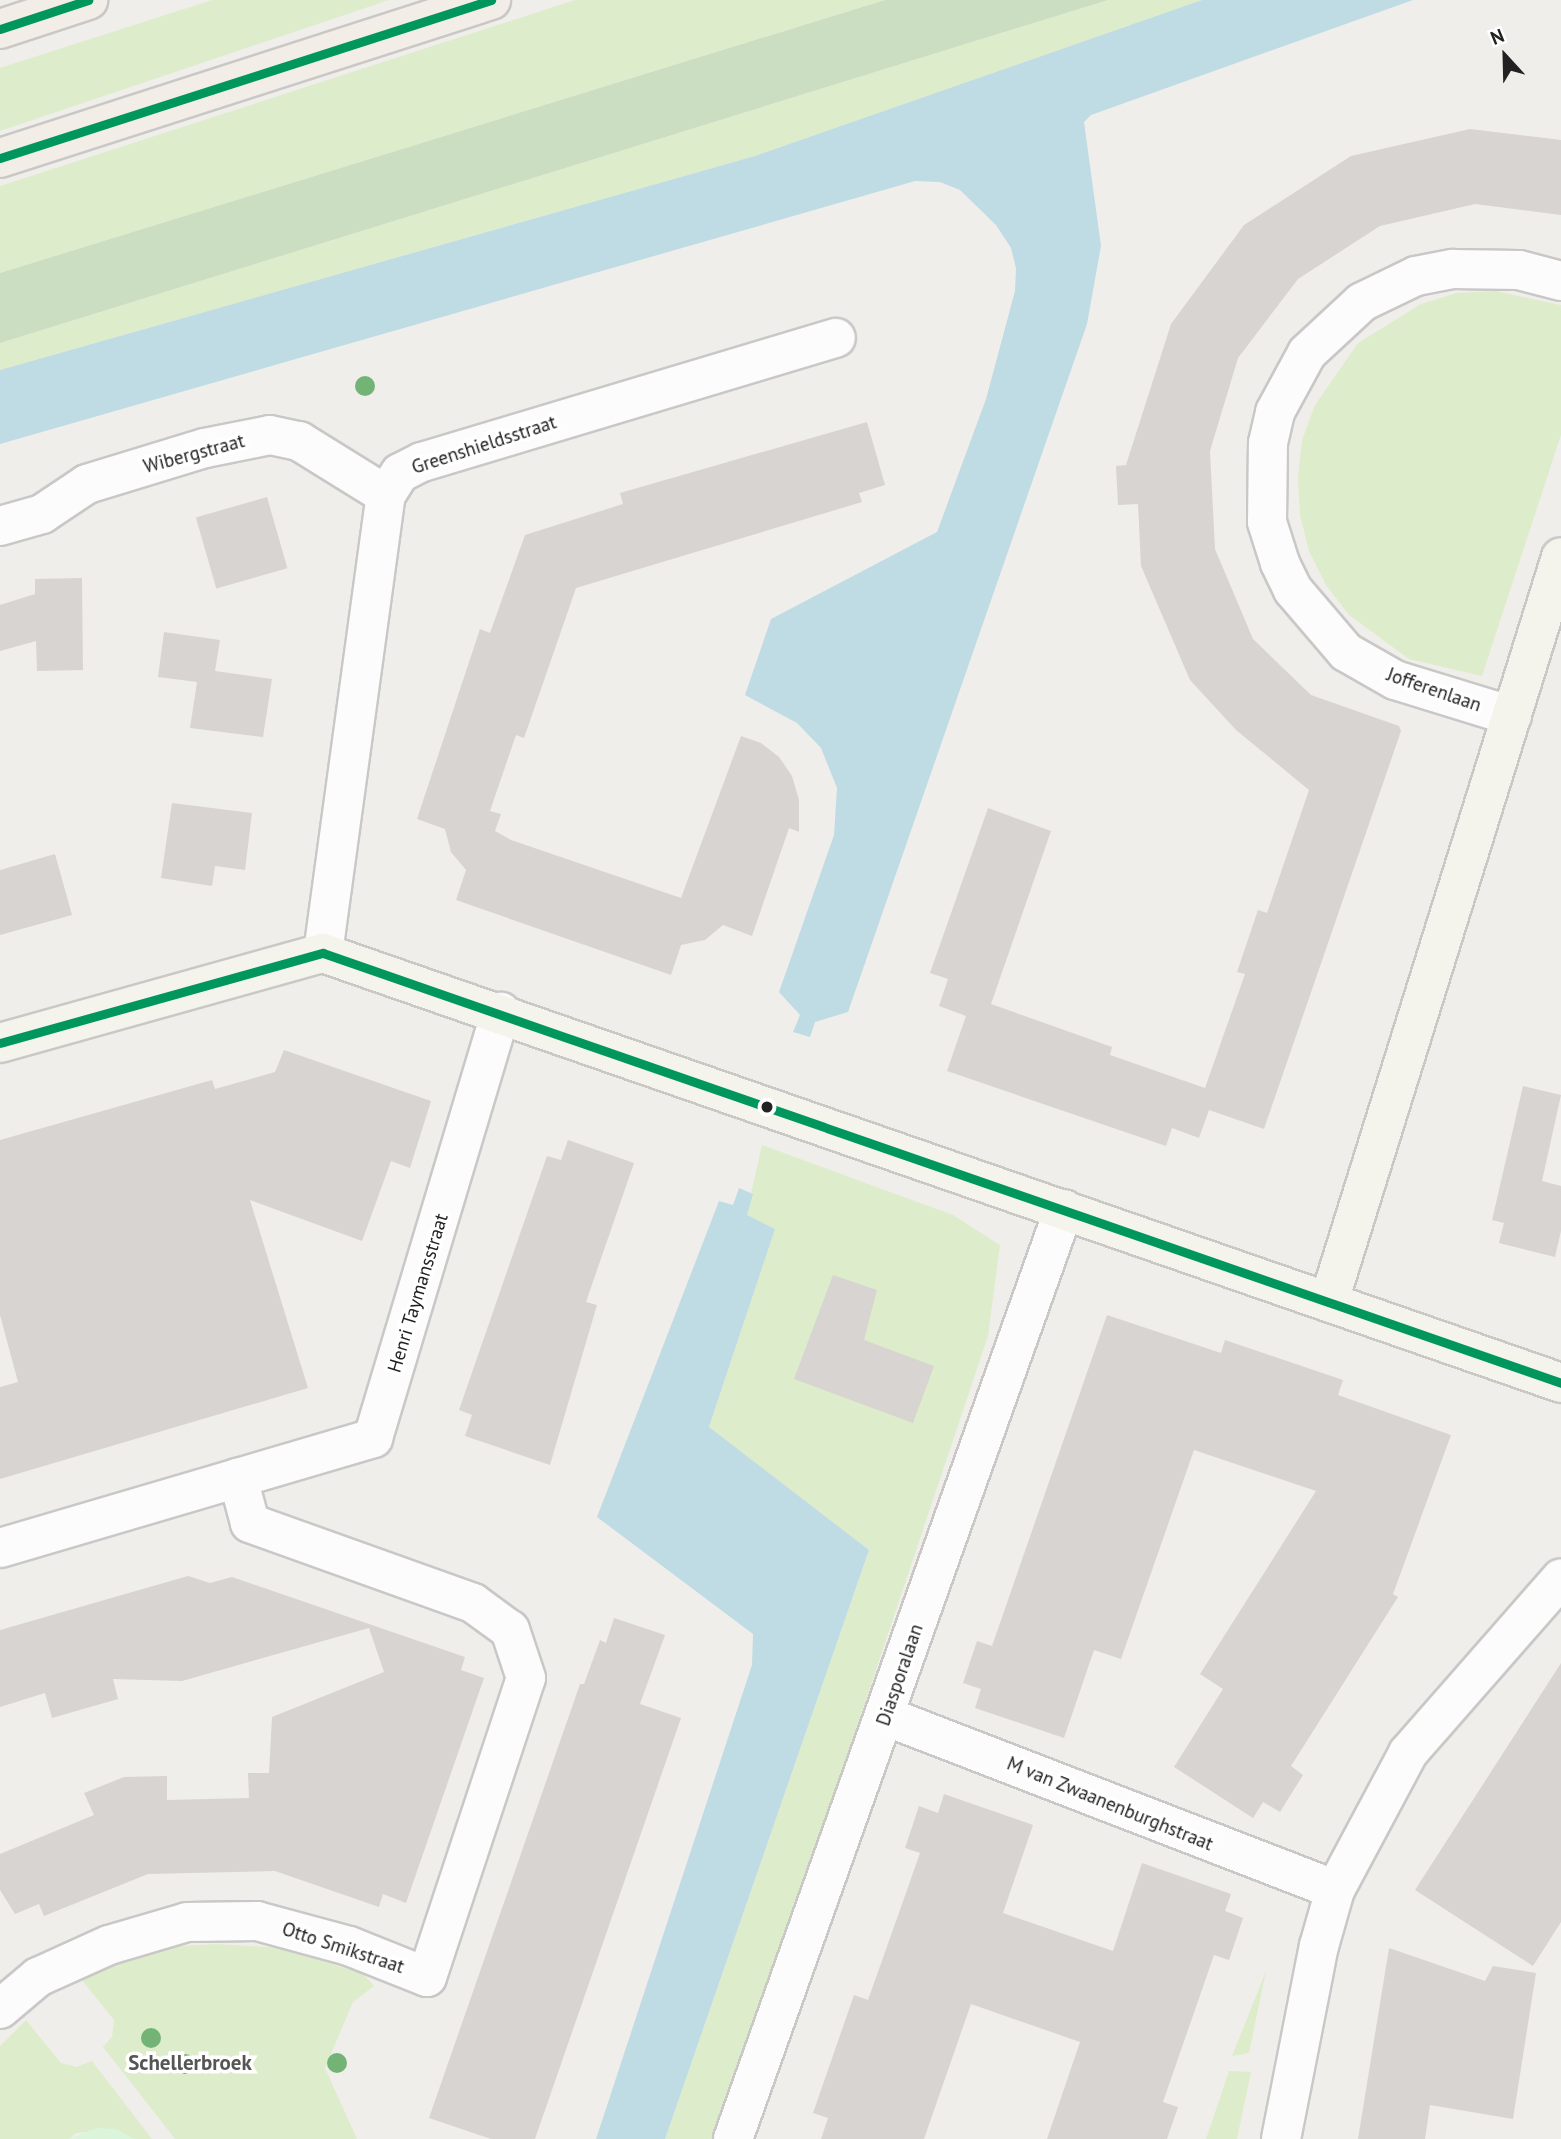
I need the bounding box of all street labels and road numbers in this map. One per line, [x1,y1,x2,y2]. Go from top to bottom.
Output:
street label: Greenshieldsstraat [409,411,559,479]
street label: Wibergstraat [141,430,247,478]
street label: Jofferenlaan [1384,663,1484,717]
street label: Henri Taymansstraat [383,1210,453,1376]
street label: Diasporalaan [872,1621,928,1729]
street label: M van Zwaanenburghstraat [1003,1752,1217,1856]
street label: Otto Smikstraat [279,1918,407,1978]

